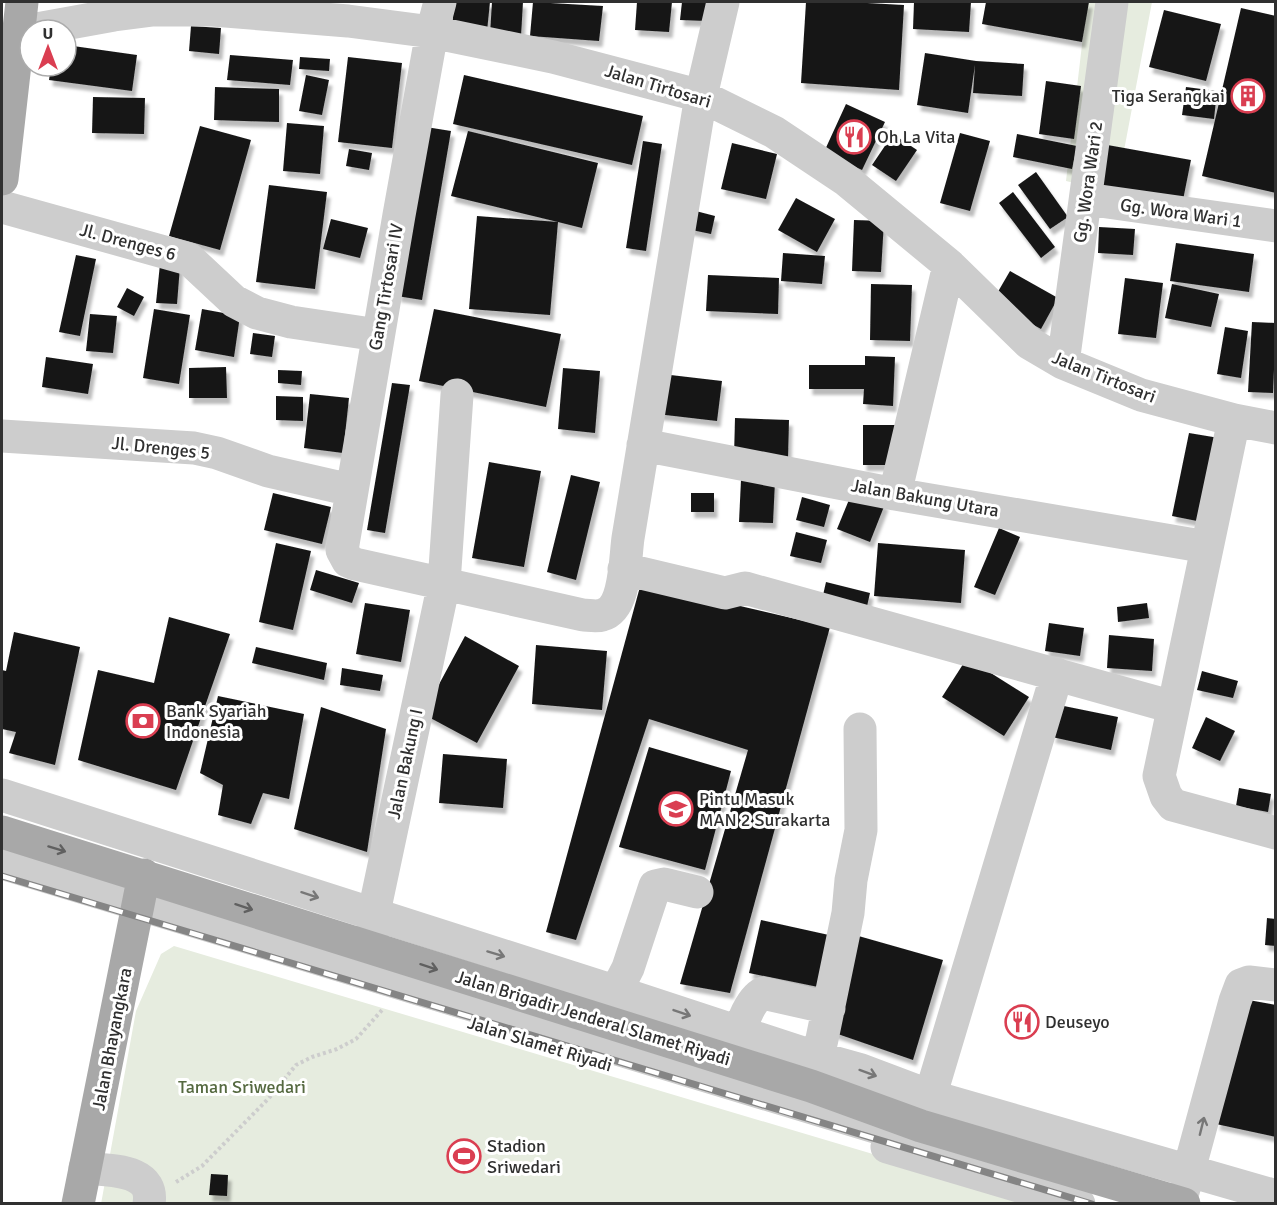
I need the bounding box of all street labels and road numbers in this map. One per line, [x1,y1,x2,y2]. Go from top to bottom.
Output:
street label: Jalan Tirtosari [602,59,714,113]
street label: Gg. Wora Wari 2 [1069,120,1107,244]
street label: Gg. Wora Wari 1 [1119,194,1243,232]
street label: Jl. Drenges 6 [77,219,179,265]
street label: Gang Tirtosari IV [364,221,408,352]
street label: Jalan Tirtosari [1049,346,1159,408]
street label: Jl. Drenges 5 [111,432,211,464]
street label: Jalan Bakung Utara [849,474,1001,522]
street label: Jalan Bakung I [383,707,427,821]
street label: Jalan Bhayangkara [87,966,137,1112]
street label: Jalan Brigadir Jenderal Slamet Riyadi [453,966,733,1070]
street label: Jalan Slamet Riyadi [465,1012,615,1076]

